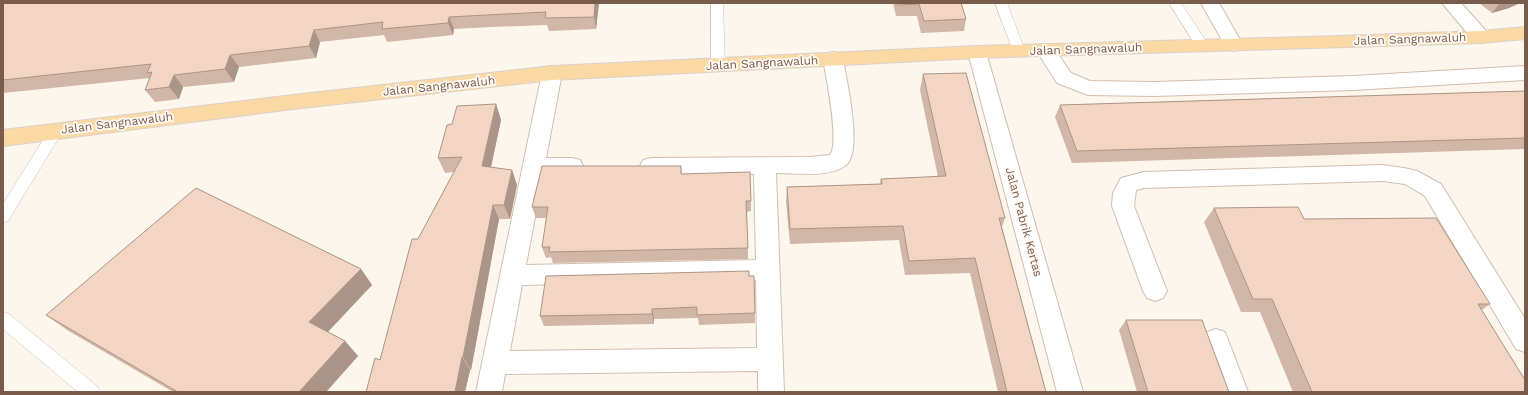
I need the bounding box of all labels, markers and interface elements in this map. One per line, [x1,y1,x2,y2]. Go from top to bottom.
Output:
street label: Jalan Sangnawaluh [1353,30,1467,48]
street label: Jalan Sangnawaluh [1029,40,1143,58]
street label: Jalan Sangnawaluh [705,53,819,73]
street label: Jalan Sangnawaluh [382,73,496,99]
street label: Jalan Sangnawaluh [60,109,174,137]
street label: Jalan Pabrik Kertas [1003,166,1045,278]

